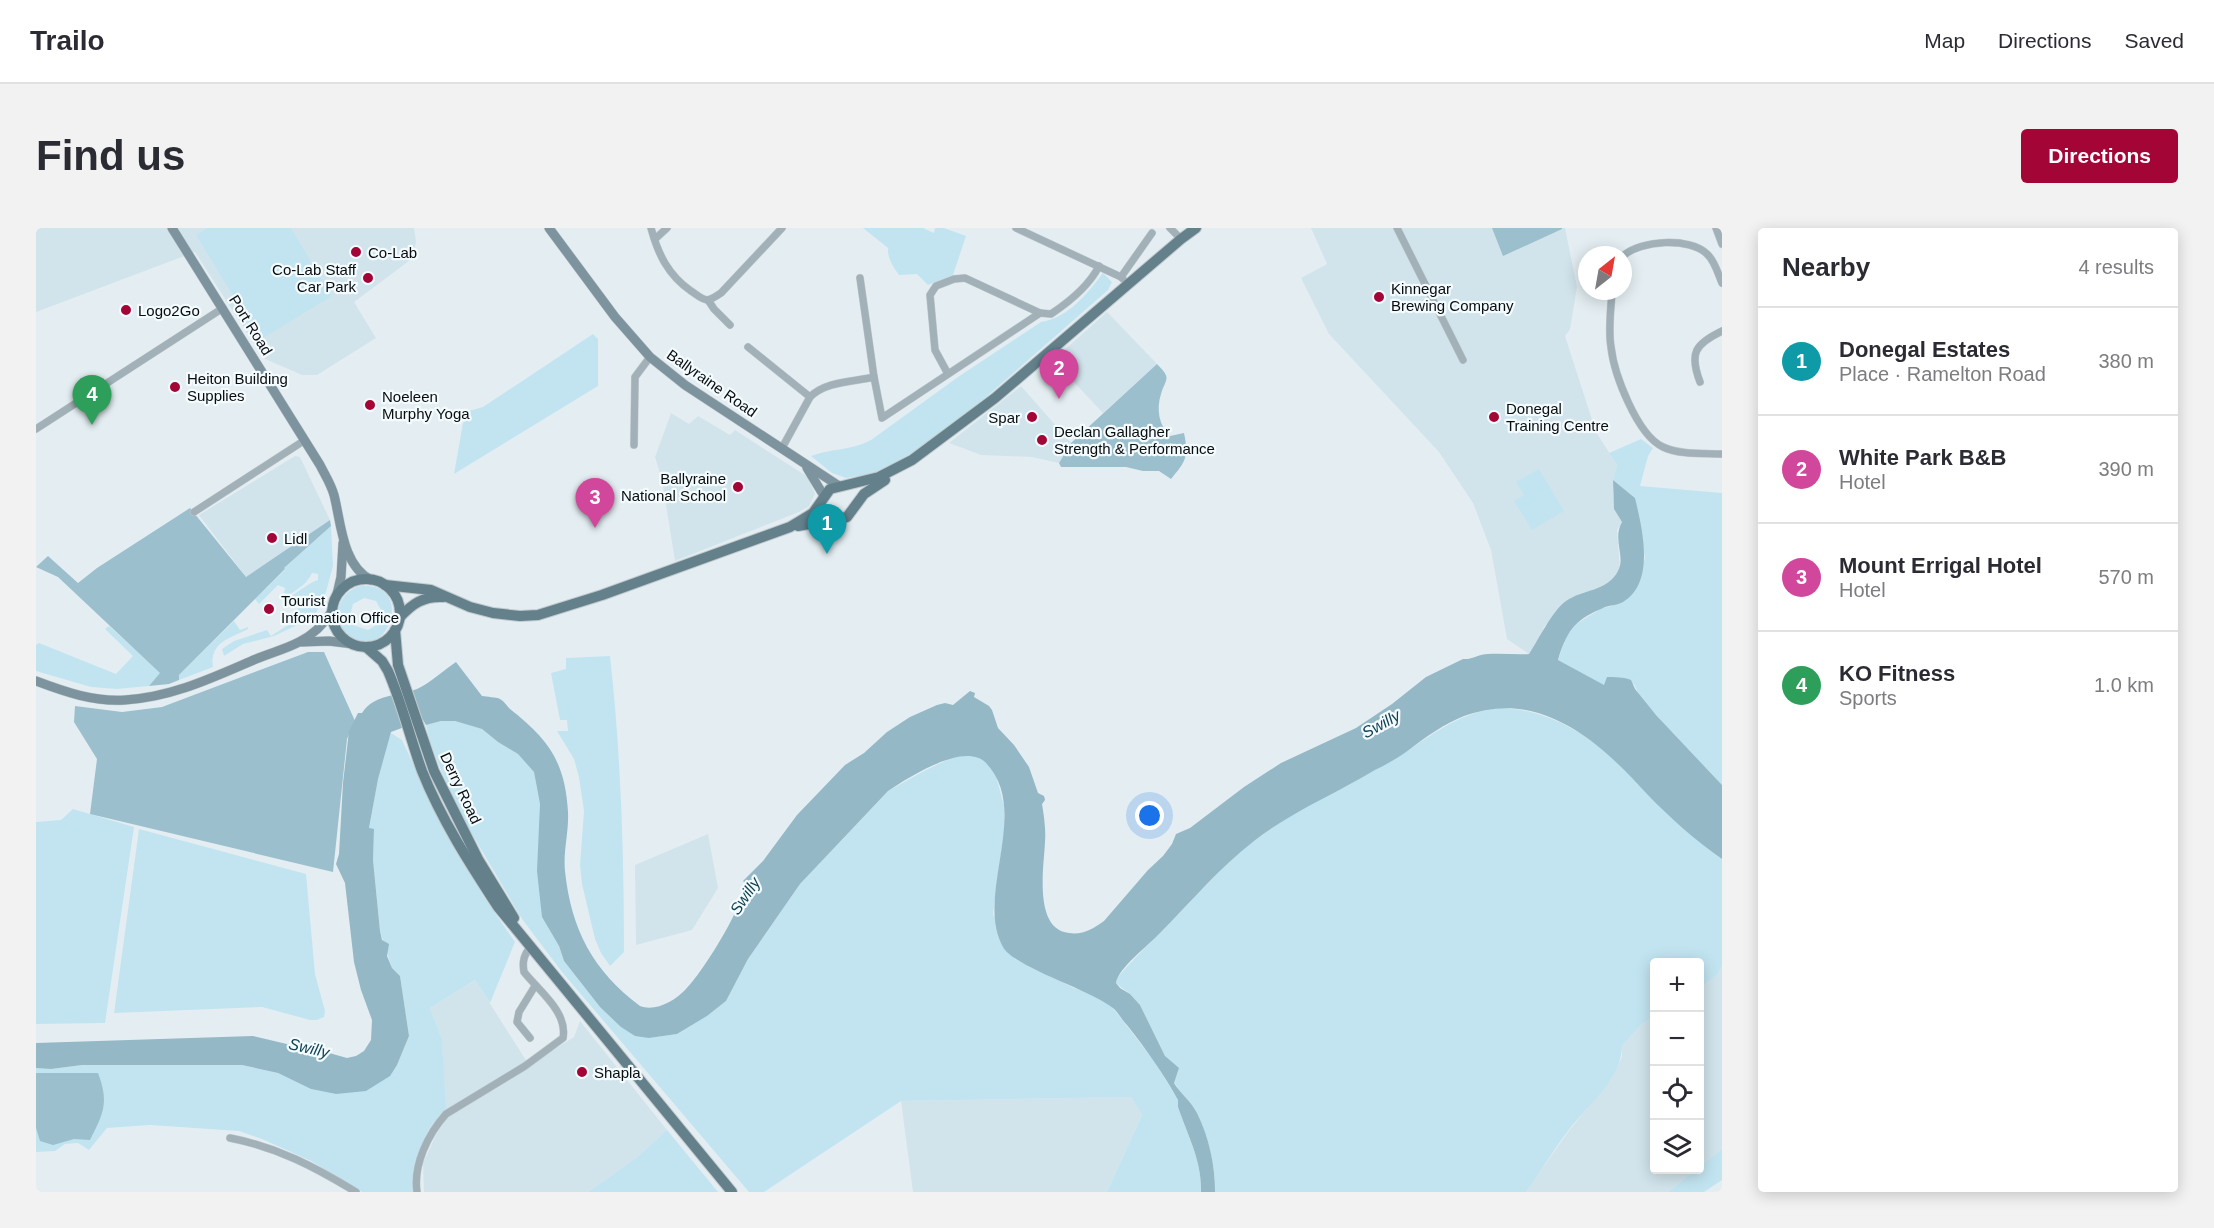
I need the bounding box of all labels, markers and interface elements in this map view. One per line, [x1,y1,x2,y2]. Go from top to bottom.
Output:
text: Trailo [30,25,105,56]
text: Map [1924,29,1965,52]
text: Directions [1998,29,2091,52]
text: Saved [2124,29,2184,52]
button: Directions [2021,129,2178,183]
text: Find us [36,132,185,179]
place label: Co-Lab [368,244,417,261]
marker: Co-Lab [349,245,363,259]
north arrow [1578,246,1632,300]
text: Nearby [1782,252,1870,282]
text: 4 results [2078,256,2154,278]
place label: Co-Lab Staff Car Park [272,261,357,295]
marker: Co-Lab Staff Car Park [361,271,375,285]
place label: Kinnegar Brewing Company [1391,280,1514,314]
marker: Kinnegar Brewing Company [1372,290,1386,304]
street label: Port Road [226,292,276,358]
place label: Logo2Go [138,302,200,319]
marker: Logo2Go [119,303,133,317]
text: Donegal Estates [1839,337,2010,362]
street label: Ballyraine Road [664,346,760,420]
pin: 2 [1040,350,1078,399]
text: 1 [1796,350,1807,372]
text: 380 m [2098,350,2154,372]
text: Place · Ramelton Road [1839,363,2046,385]
place label: Heiton Building Supplies [187,370,288,404]
pin: 4 [72,376,112,425]
marker: Heiton Building Supplies [168,380,182,394]
place label: Noeleen Murphy Yoga [382,388,470,422]
marker: Noeleen Murphy Yoga [363,398,377,412]
place label: Donegal Training Centre [1506,400,1609,434]
place label: Spar [988,409,1020,426]
marker: Spar [1025,410,1039,424]
marker: Donegal Training Centre [1487,410,1501,424]
place label: Declan Gallagher Strength & Performance [1054,423,1215,457]
marker: Declan Gallagher Strength & Performance [1035,433,1049,447]
text: White Park B&B [1839,445,2006,470]
text: 2 [1796,458,1807,480]
text: 390 m [2098,458,2154,480]
place label: Ballyraine National School [621,470,726,504]
text: Hotel [1839,471,1886,493]
pin: 3 [576,478,614,528]
marker: Ballyraine National School [731,480,745,494]
pin: 1 [808,504,846,554]
place label: Lidl [284,530,307,547]
marker: Lidl [265,531,279,545]
text: Mount Errigal Hotel [1839,553,2042,578]
text: 3 [1796,566,1807,588]
text: 570 m [2098,566,2154,588]
text: Hotel [1839,579,1886,601]
place label: Tourist Information Office [281,592,399,626]
marker: Tourist Information Office [262,602,276,616]
text: KO Fitness [1839,661,1955,686]
text: 4 [1796,674,1807,696]
text: 1.0 km [2094,674,2154,696]
text: Sports [1839,687,1897,709]
water label: Swilly [1359,706,1404,741]
street label: Derry Road [437,750,485,826]
your location [1135,801,1164,830]
water label: Swilly [727,873,764,918]
map controls [1650,958,1704,1174]
button: + [1650,958,1704,1012]
button: − [1650,1012,1704,1066]
water label: Swilly [287,1035,332,1061]
place label: Shapla [594,1064,641,1081]
marker: Shapla [575,1065,589,1079]
button: locate [1650,1066,1704,1120]
button: layers [1650,1120,1704,1174]

